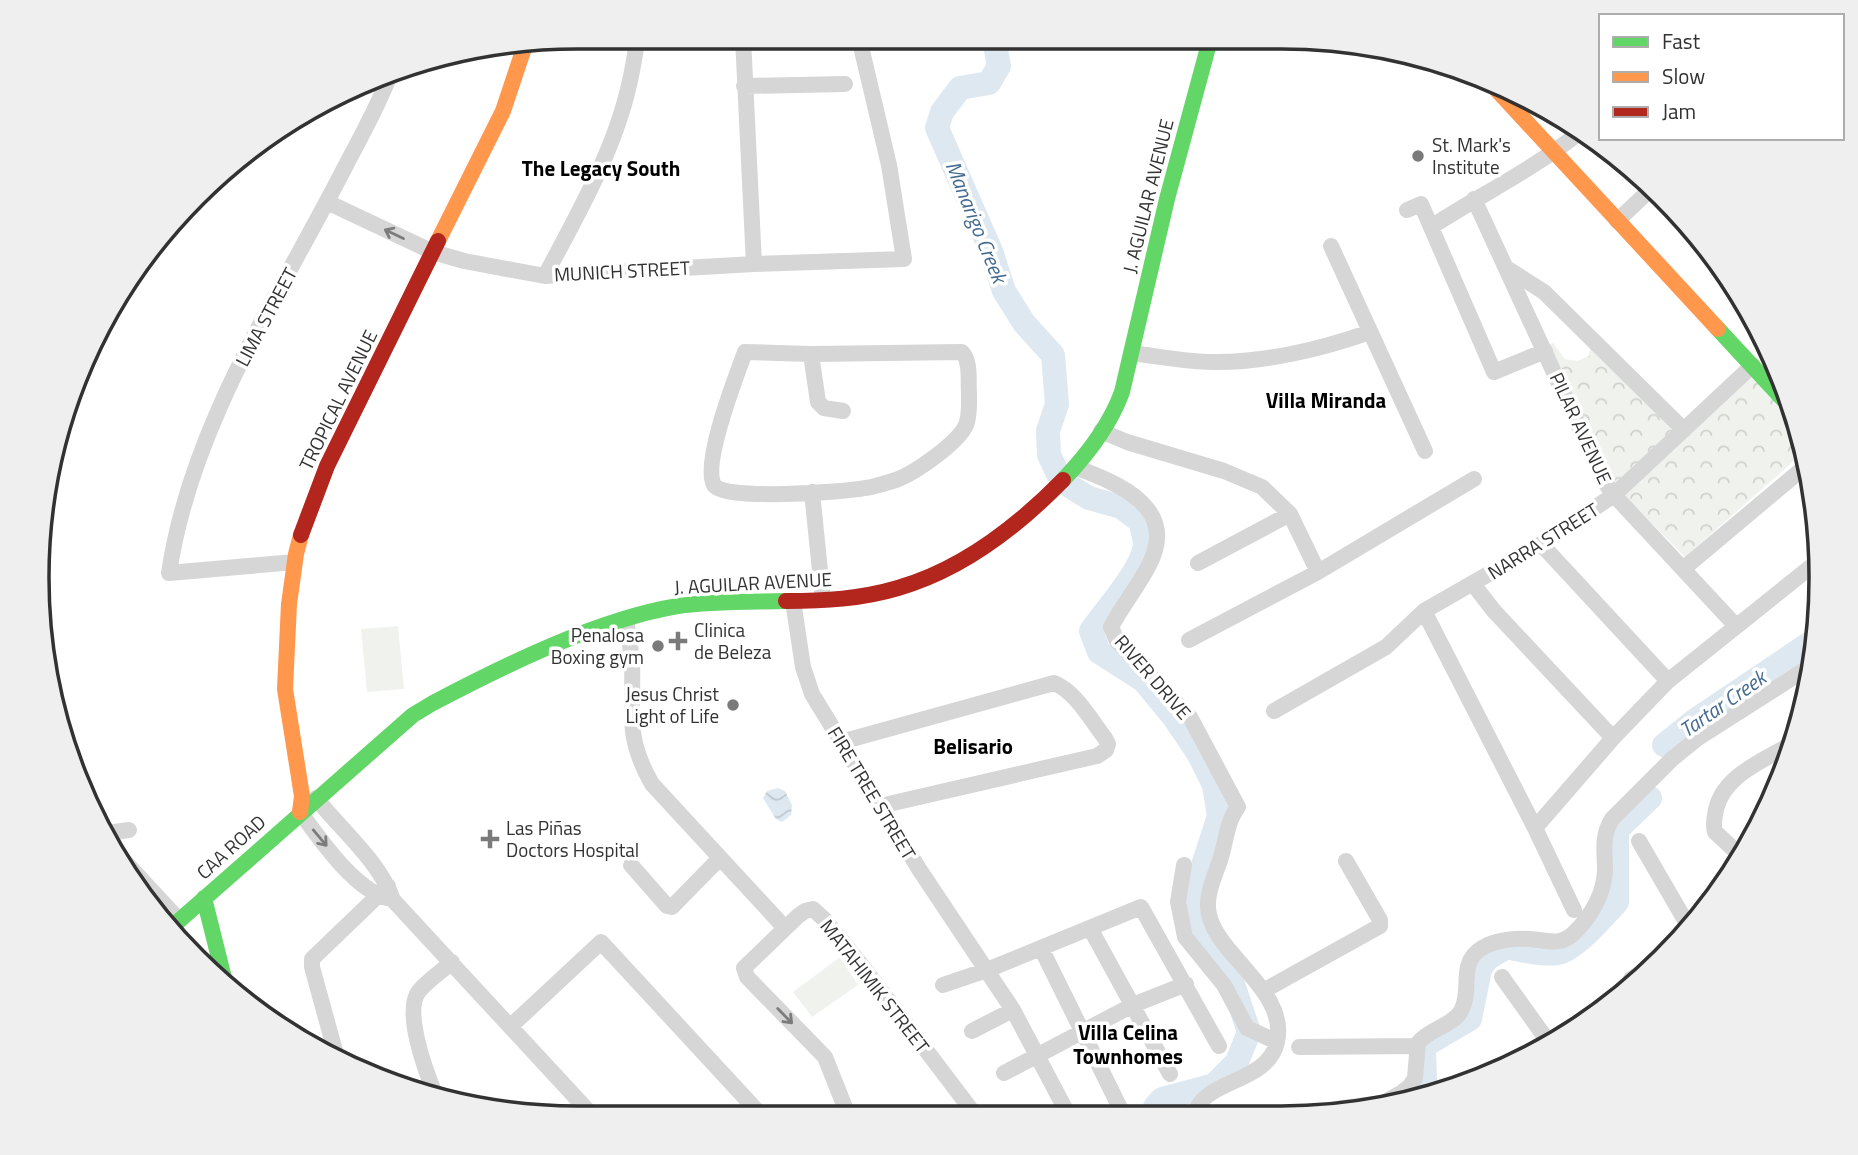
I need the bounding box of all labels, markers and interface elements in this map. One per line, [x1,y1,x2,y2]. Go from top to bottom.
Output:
legend [1599,14,1844,140]
text: Fast [1662,25,1701,57]
text: Slow [1662,60,1705,92]
text: Jam [1662,95,1696,127]
street label: J. AGUILAR AVENUE [1114,116,1181,276]
place label: St. Mark's Institute [1432,130,1511,181]
marker: St. Mark's Institute [1410,148,1426,164]
district label: The Legacy South [522,152,680,184]
water label: Manarigo Creek [938,156,1017,290]
one-way arrow [384,226,405,240]
street label: MUNICH STREET [553,252,691,289]
street label: LIMA STREET [227,262,304,371]
street label: TROPICAL AVENUE [291,325,384,475]
street label: PILAR AVENUE [1543,367,1620,488]
district label: Villa Miranda [1266,384,1387,416]
street label: NARRA STREET [1482,495,1604,586]
street label: J. AGUILAR AVENUE [673,564,832,601]
place label: Clinica de Beleza [694,615,772,666]
place label: Penalosa Boxing gym [551,620,644,671]
street label: RIVER DRIVE [1108,628,1198,725]
marker: Clinica de Beleza [668,631,688,651]
marker: Penalosa Boxing gym [650,638,666,654]
water label: Tartar Creek [1673,660,1775,745]
place label: Jesus Christ Light of Life [625,679,719,730]
marker: Jesus Christ Light of Life [725,697,741,713]
street label: FIRE TREE STREET [821,721,924,865]
district label: Belisario [933,730,1013,762]
street label: CAA ROAD [189,807,272,886]
place label: Las Piñas Doctors Hospital [506,813,639,864]
one-way arrow [312,829,328,847]
marker: Las Piñas Doctors Hospital [480,829,500,849]
street label: MATAHIMIK STREET [814,913,937,1059]
one-way arrow [777,1007,794,1024]
district label: Villa Celina Townhomes [1073,1016,1183,1072]

